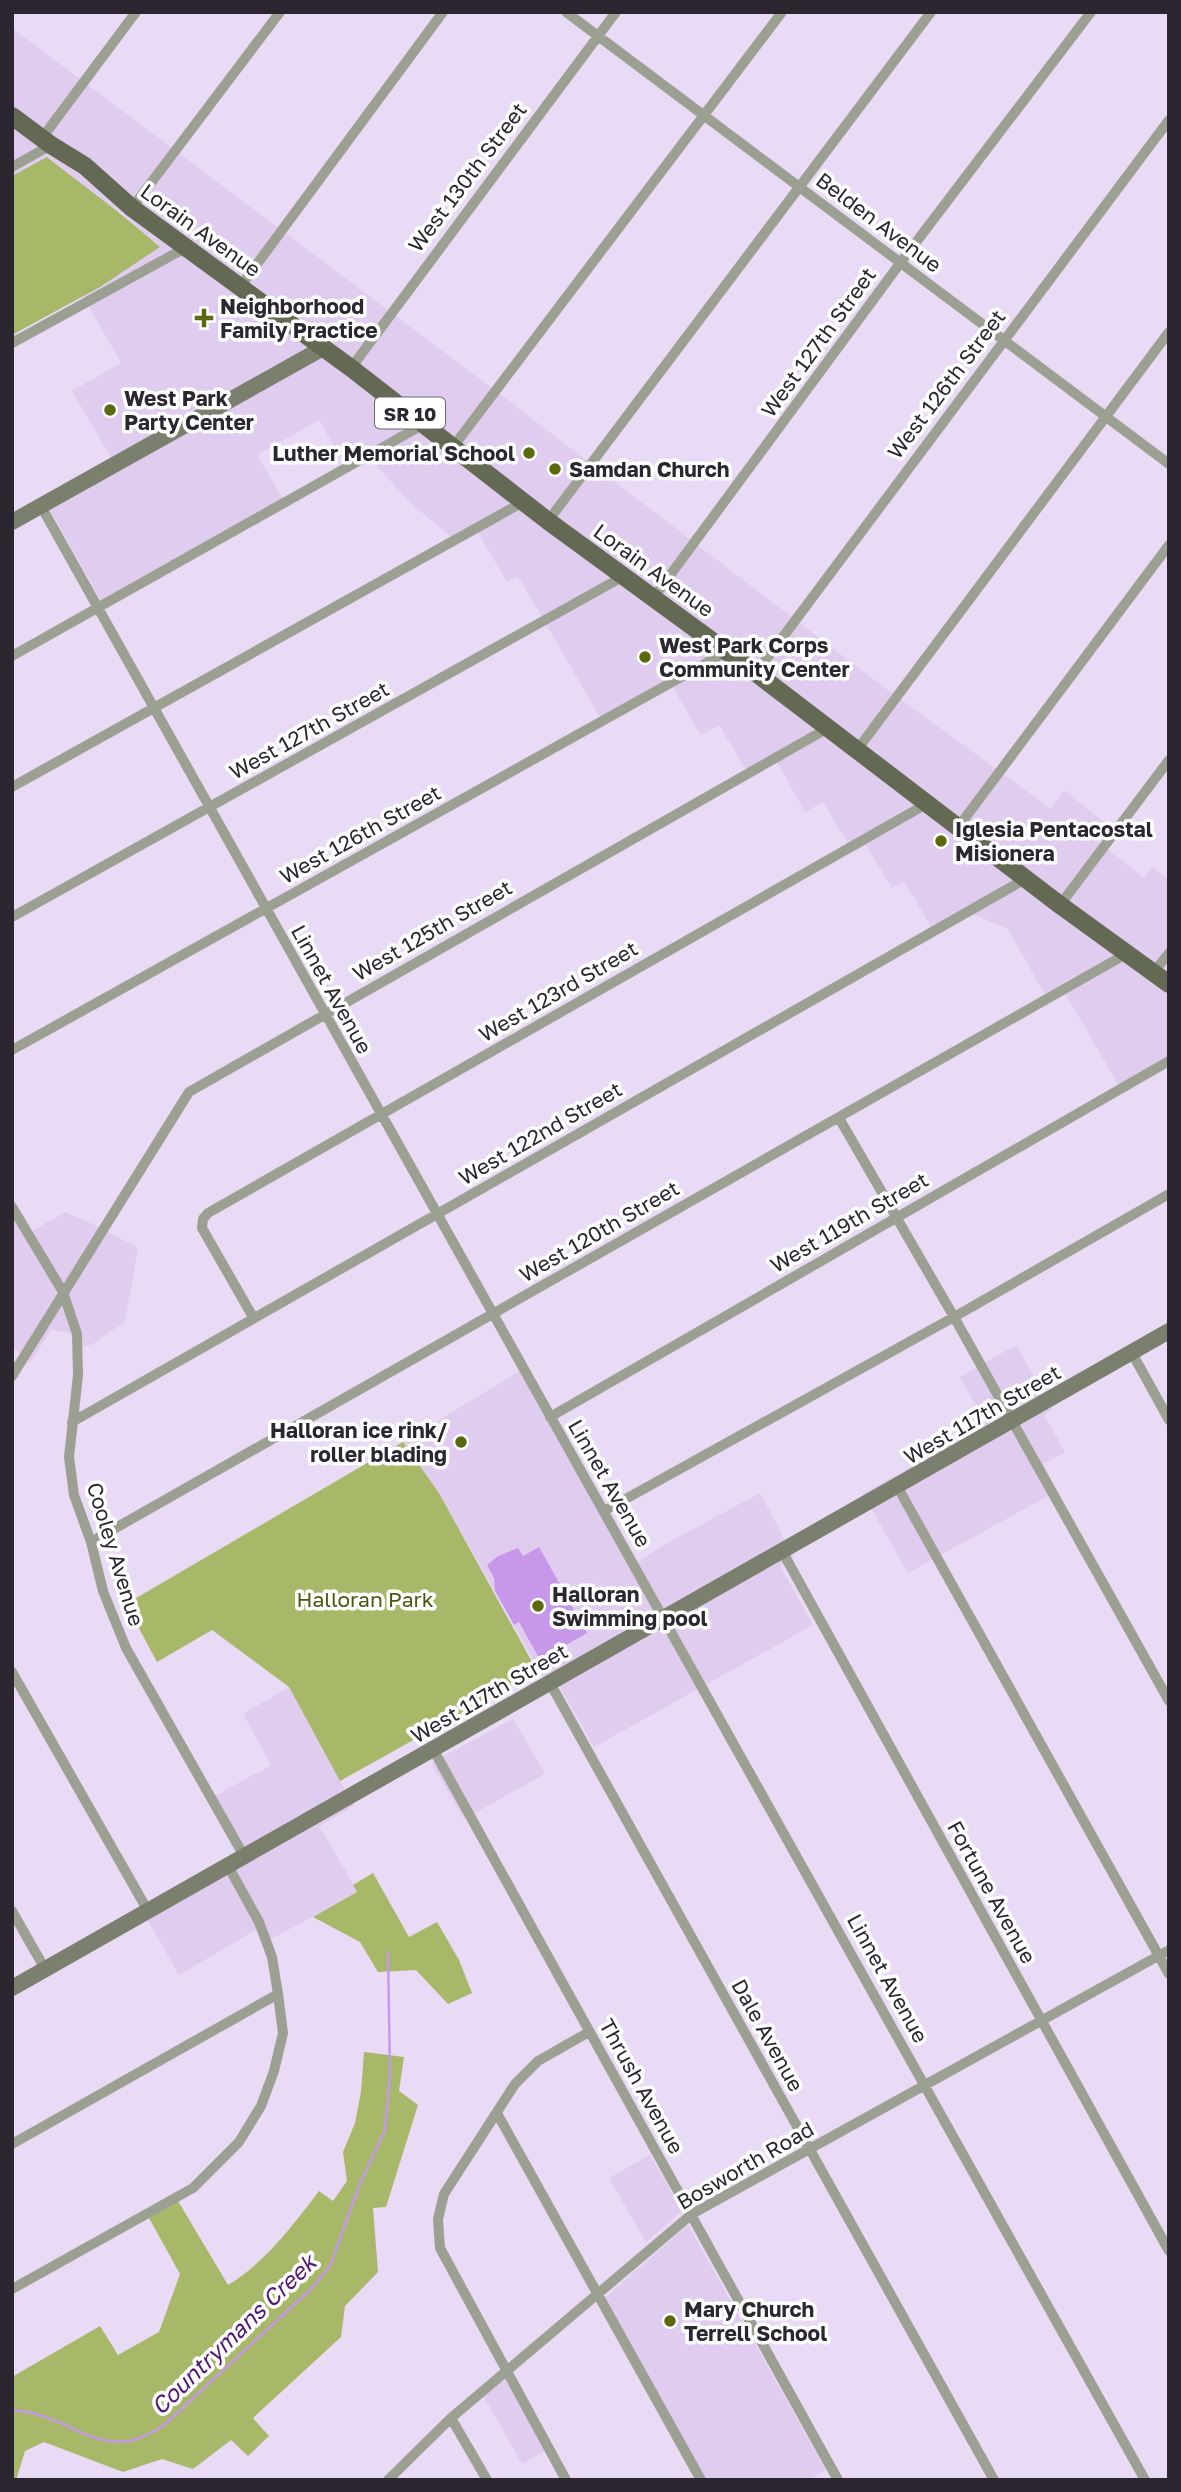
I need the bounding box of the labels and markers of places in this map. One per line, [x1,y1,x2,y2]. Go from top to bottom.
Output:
place label: Neighborhood Family Practice [220,293,378,343]
marker: Neighborhood Family Practice [194,308,214,328]
place label: West Park Party Center [124,385,254,435]
marker: West Park Party Center [102,402,118,418]
place label: Luther Memorial School [272,440,515,466]
marker: Luther Memorial School [521,445,537,461]
place label: Samdan Church [569,456,729,482]
marker: Samdan Church [547,461,563,477]
place label: West Park Corps Community Center [659,632,850,682]
marker: West Park Corps Community Center [637,649,653,665]
place label: Iglesia Pentacostal Misionera [955,816,1153,866]
marker: Iglesia Pentacostal Misionera [933,833,949,849]
place label: Halloran ice rink/ roller blading [270,1417,447,1467]
marker: Halloran ice rink/ roller blading [453,1434,469,1450]
place label: Halloran Swimming pool [552,1581,708,1631]
marker: Halloran Swimming pool [530,1598,546,1614]
place label: Mary Church Terrell School [684,2296,827,2346]
marker: Mary Church Terrell School [662,2313,678,2329]

